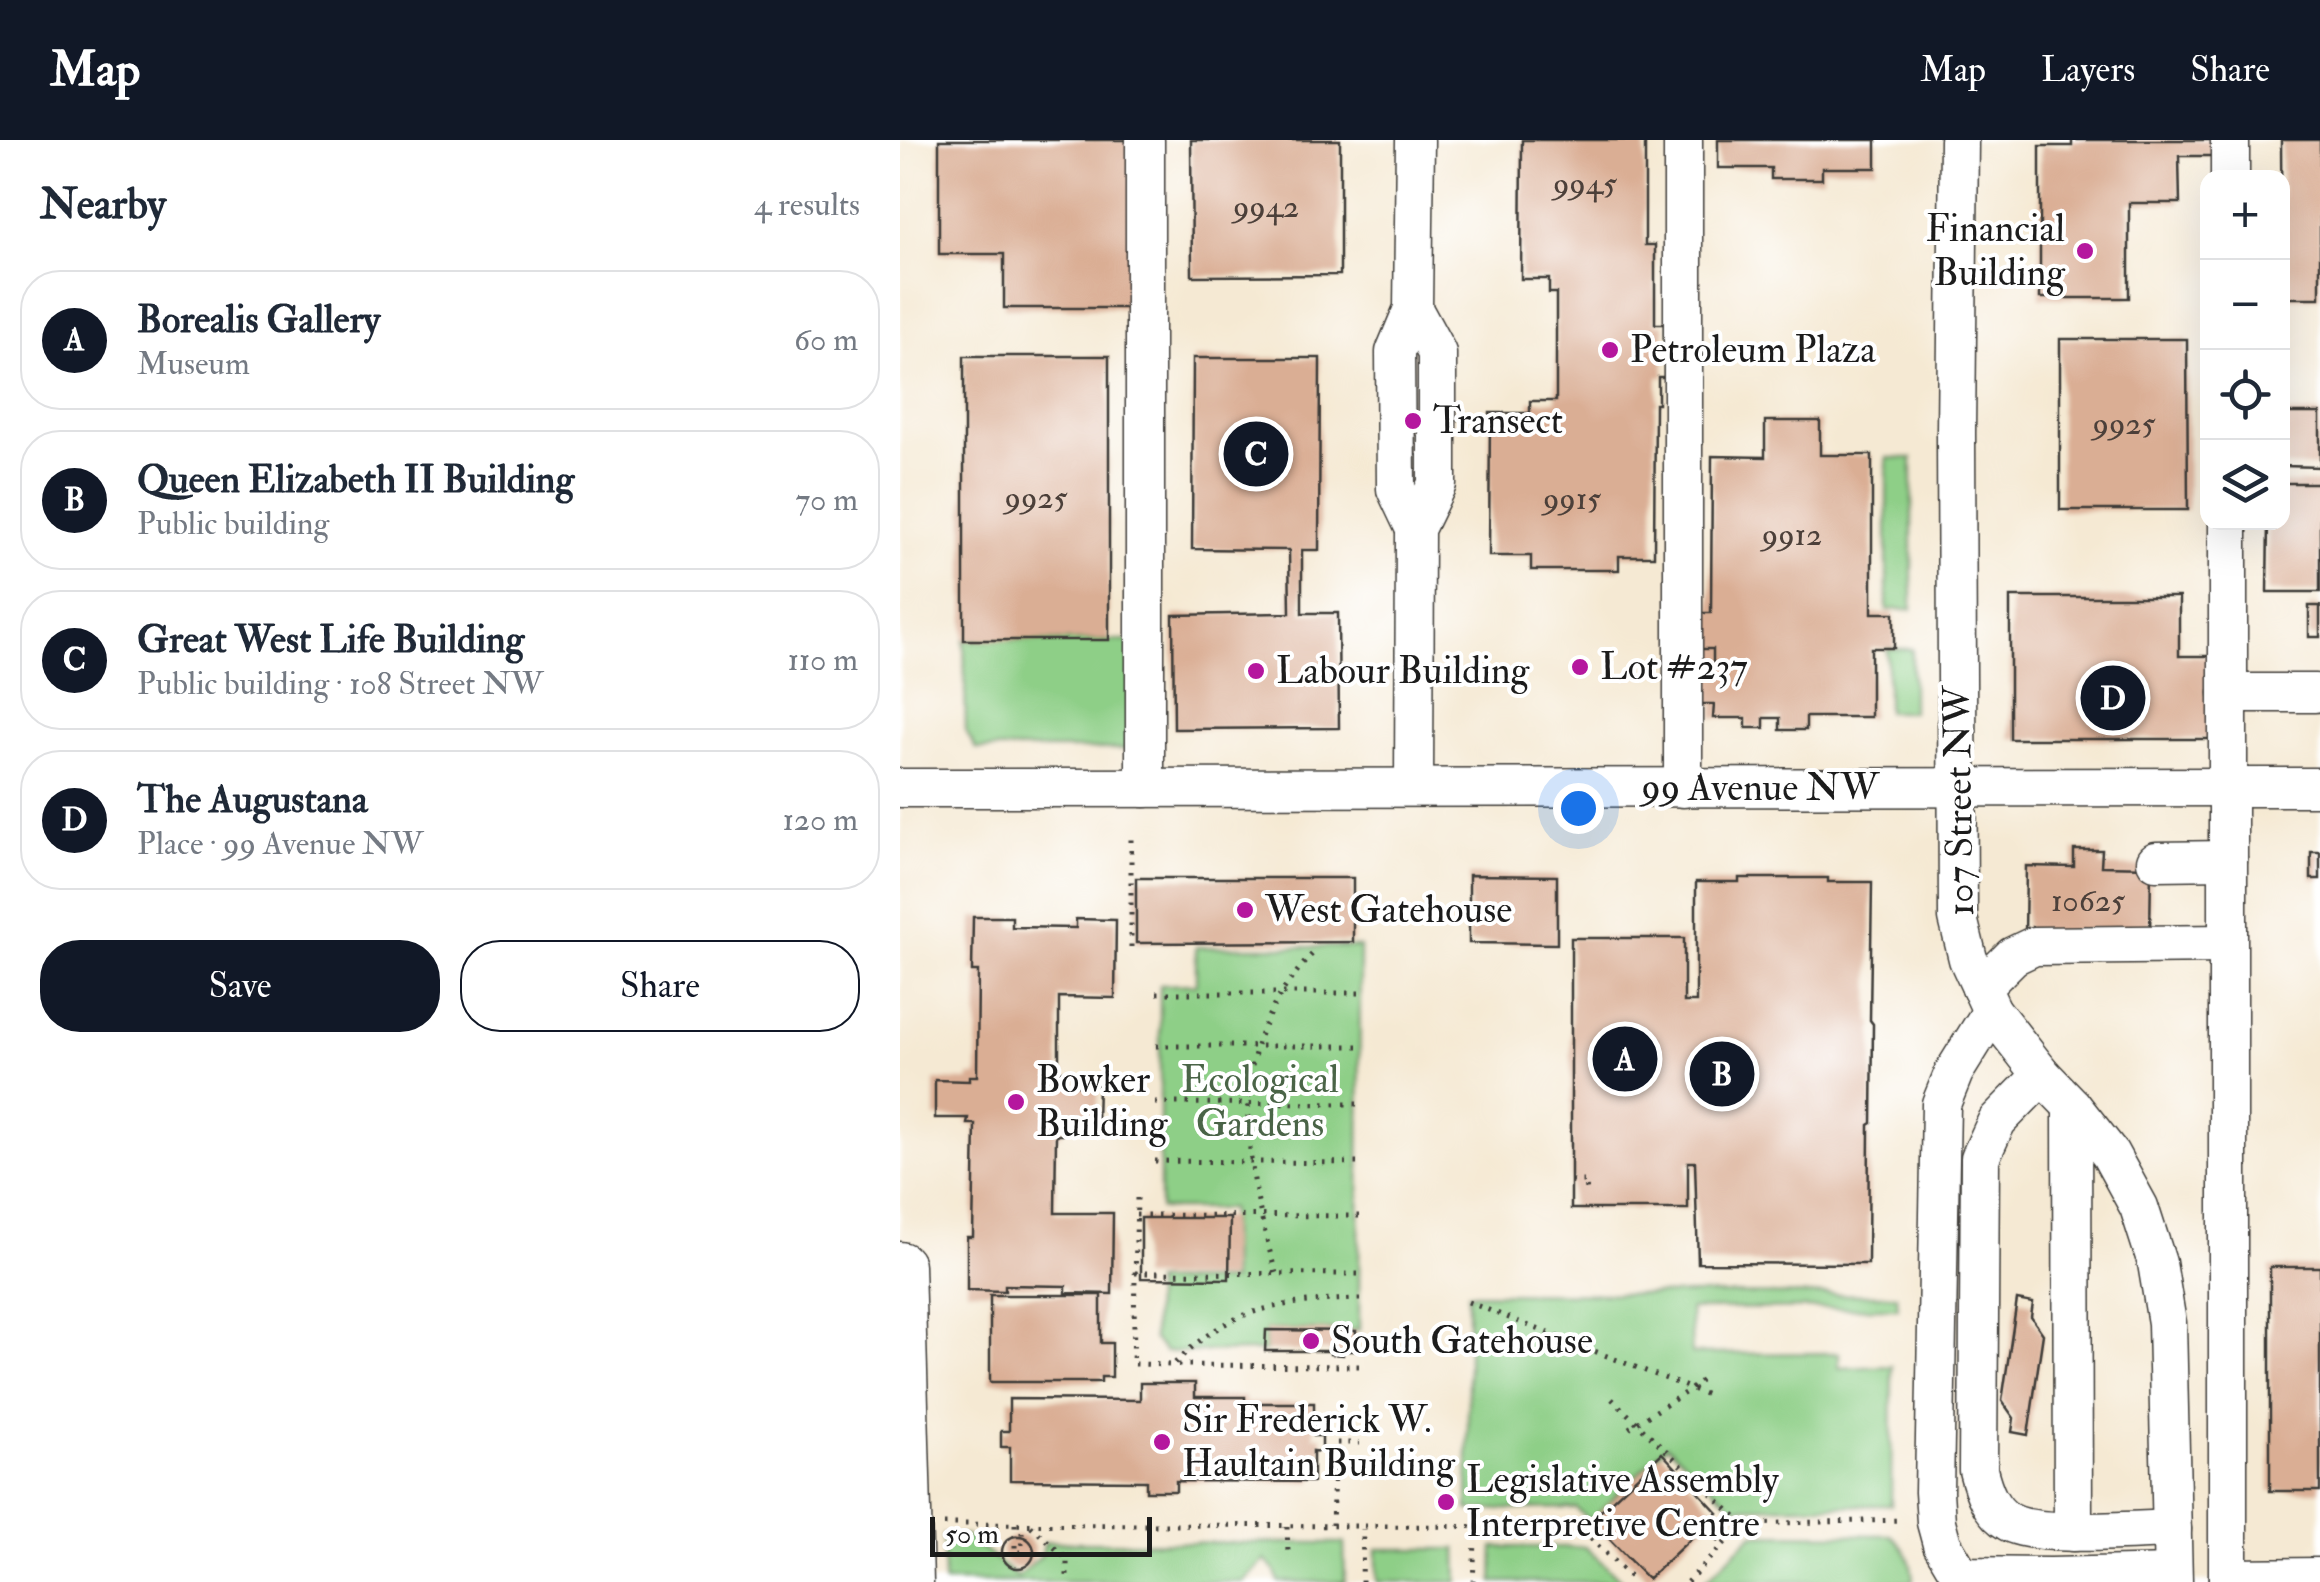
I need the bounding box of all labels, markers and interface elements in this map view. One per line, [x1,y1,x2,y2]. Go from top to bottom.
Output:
text: Map [50,40,140,100]
text: Map [1920,48,1986,92]
text: Layers [2041,48,2135,92]
text: Share [2190,48,2270,92]
house number: 9945 [1551,164,1617,204]
map controls [2200,170,2290,530]
button: + [2200,170,2290,260]
text: Nearby [40,179,166,231]
text: 4 results [754,185,860,225]
house number: 9942 [1231,187,1299,227]
place label: Financial Building [1926,205,2066,297]
marker: Financial Building [2074,240,2096,262]
button: − [2200,260,2290,350]
text: Borealis Gallery [137,296,380,344]
text: A [64,320,85,360]
text: 60 m [794,320,858,360]
place label: Petroleum Plaza [1630,326,1876,374]
marker: Petroleum Plaza [1599,339,1621,361]
text: Museum [137,344,250,384]
button: locate [2200,350,2290,440]
place label: Transect [1433,397,1563,445]
house number: 9925 [2091,404,2155,444]
marker: Transect [1402,410,1424,432]
pin: C [1224,416,1288,492]
button: layers [2200,440,2290,530]
text: Queen Elizabeth II Building [137,456,574,504]
house number: 9925 [1003,478,1067,518]
house number: 9915 [1541,479,1601,519]
text: B [64,480,85,520]
text: 70 m [795,480,858,520]
text: Public building [137,504,329,544]
house number: 9912 [1760,515,1822,555]
text: Great West Life Building [137,616,524,664]
text: C [63,640,86,680]
text: 110 m [787,640,858,680]
place label: Lot #237 [1600,643,1748,691]
place label: Labour Building [1276,647,1531,695]
marker: Lot #237 [1569,656,1591,678]
marker: Labour Building [1245,660,1267,682]
pin: D [2080,660,2146,736]
text: Public building · 108 Street NW [137,664,543,704]
street label: 107 Street NW [1933,684,1985,917]
street label: 99 Avenue NW [1638,764,1880,812]
text: The Augustana [137,776,368,824]
your location [1553,783,1604,834]
text: D [61,800,88,840]
text: 120 m [782,800,858,840]
text: Place · 99 Avenue NW [137,824,423,864]
house number: 10625 [2051,881,2125,921]
place label: West Gatehouse [1264,886,1512,934]
marker: West Gatehouse [1234,899,1256,921]
button: Save [40,940,440,1032]
button: Share [460,940,860,1032]
pin: A [1592,1022,1658,1096]
pin: B [1690,1036,1754,1112]
place label: Bowker Building [1036,1056,1169,1148]
park label: Ecological Gardens [1181,1056,1339,1148]
marker: Bowker Building [1005,1091,1027,1113]
place label: South Gatehouse [1331,1317,1593,1365]
marker: South Gatehouse [1300,1330,1322,1352]
place label: Sir Frederick W. Haultain Building [1182,1396,1456,1488]
marker: Sir Frederick W. Haultain Building [1151,1431,1173,1453]
place label: Legislative Assembly Interpretive Centre [1466,1456,1780,1548]
marker: Legislative Assembly Interpretive Centre [1435,1491,1457,1513]
scale bar [930,1512,1152,1556]
text: 50 m [945,1517,999,1552]

